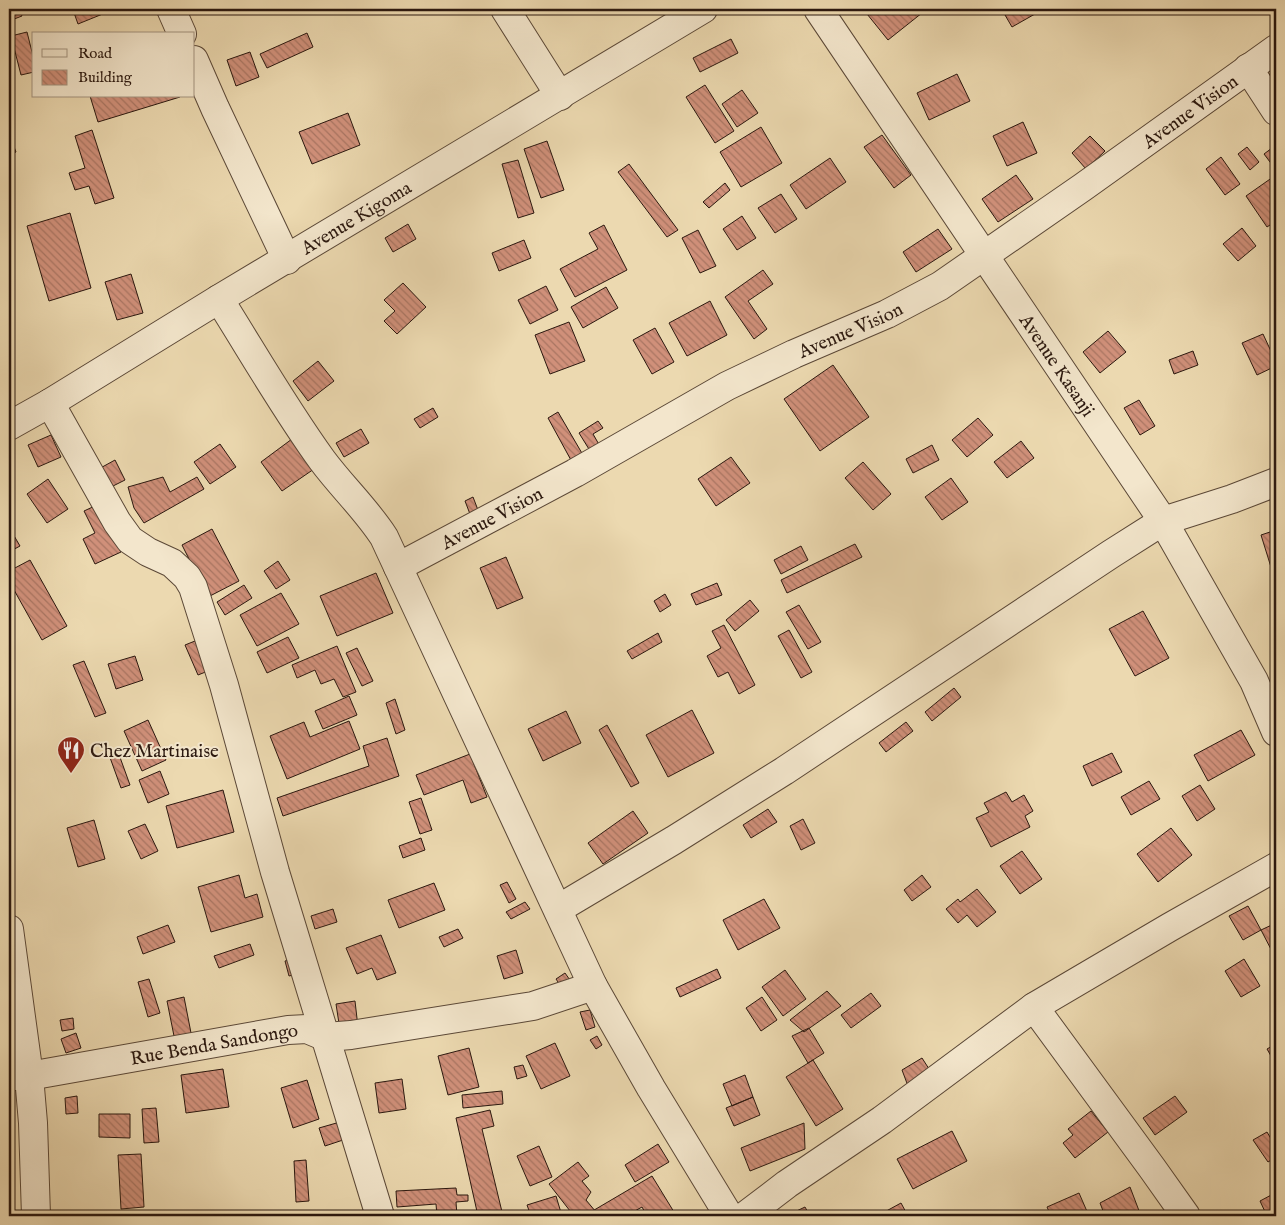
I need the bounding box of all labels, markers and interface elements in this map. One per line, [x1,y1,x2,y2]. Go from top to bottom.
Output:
legend [32,32,195,98]
text: Road [78,44,113,63]
text: Building [78,68,133,87]
street label: Avenue Vision [1138,70,1243,155]
street label: Avenue Kigoma [296,176,417,262]
street label: Avenue Vision [794,298,908,365]
street label: Avenue Kasanji [1012,309,1099,422]
street label: Avenue Vision [437,482,548,556]
restaurant icon: Chez Martinaise [56,735,86,774]
place label: Chez Martinaise [90,740,219,764]
street label: Rue Benda Sandongo [129,1019,299,1072]

